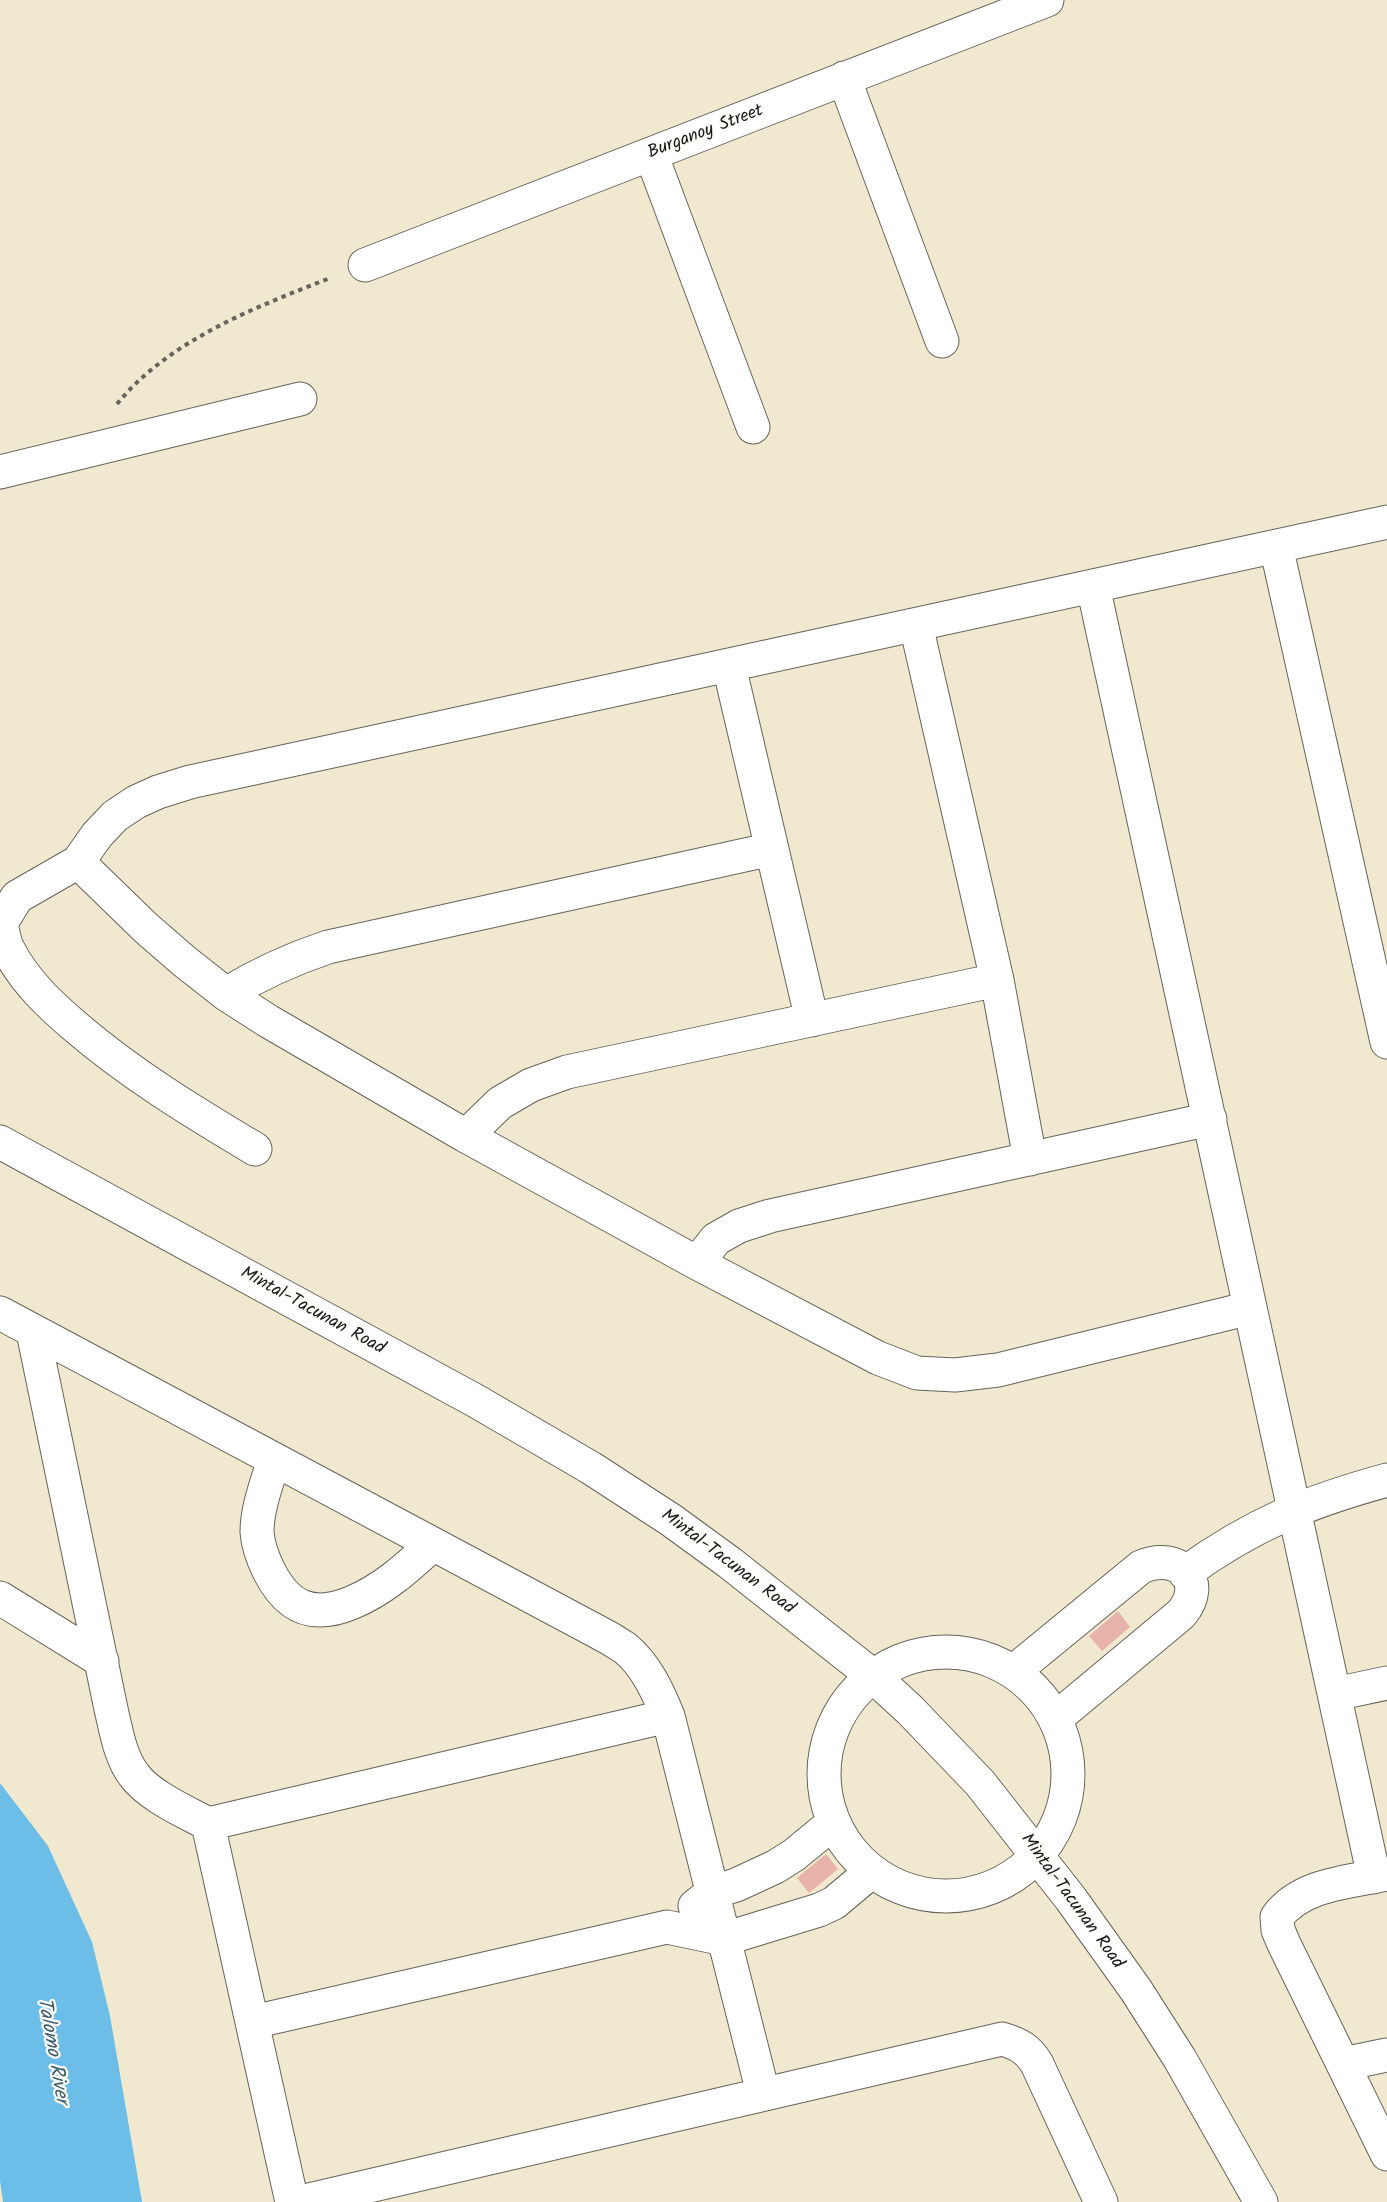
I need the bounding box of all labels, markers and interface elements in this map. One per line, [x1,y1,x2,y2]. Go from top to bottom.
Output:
street label: Burganoy Street [645,101,767,165]
street label: Mintal-Tacunan Road [236,1263,388,1361]
street label: Mintal-Tacunan Road [656,1506,798,1620]
street label: Mintal-Tacunan Road [1015,1830,1127,1974]
water label: Talomo River [30,1996,72,2106]

